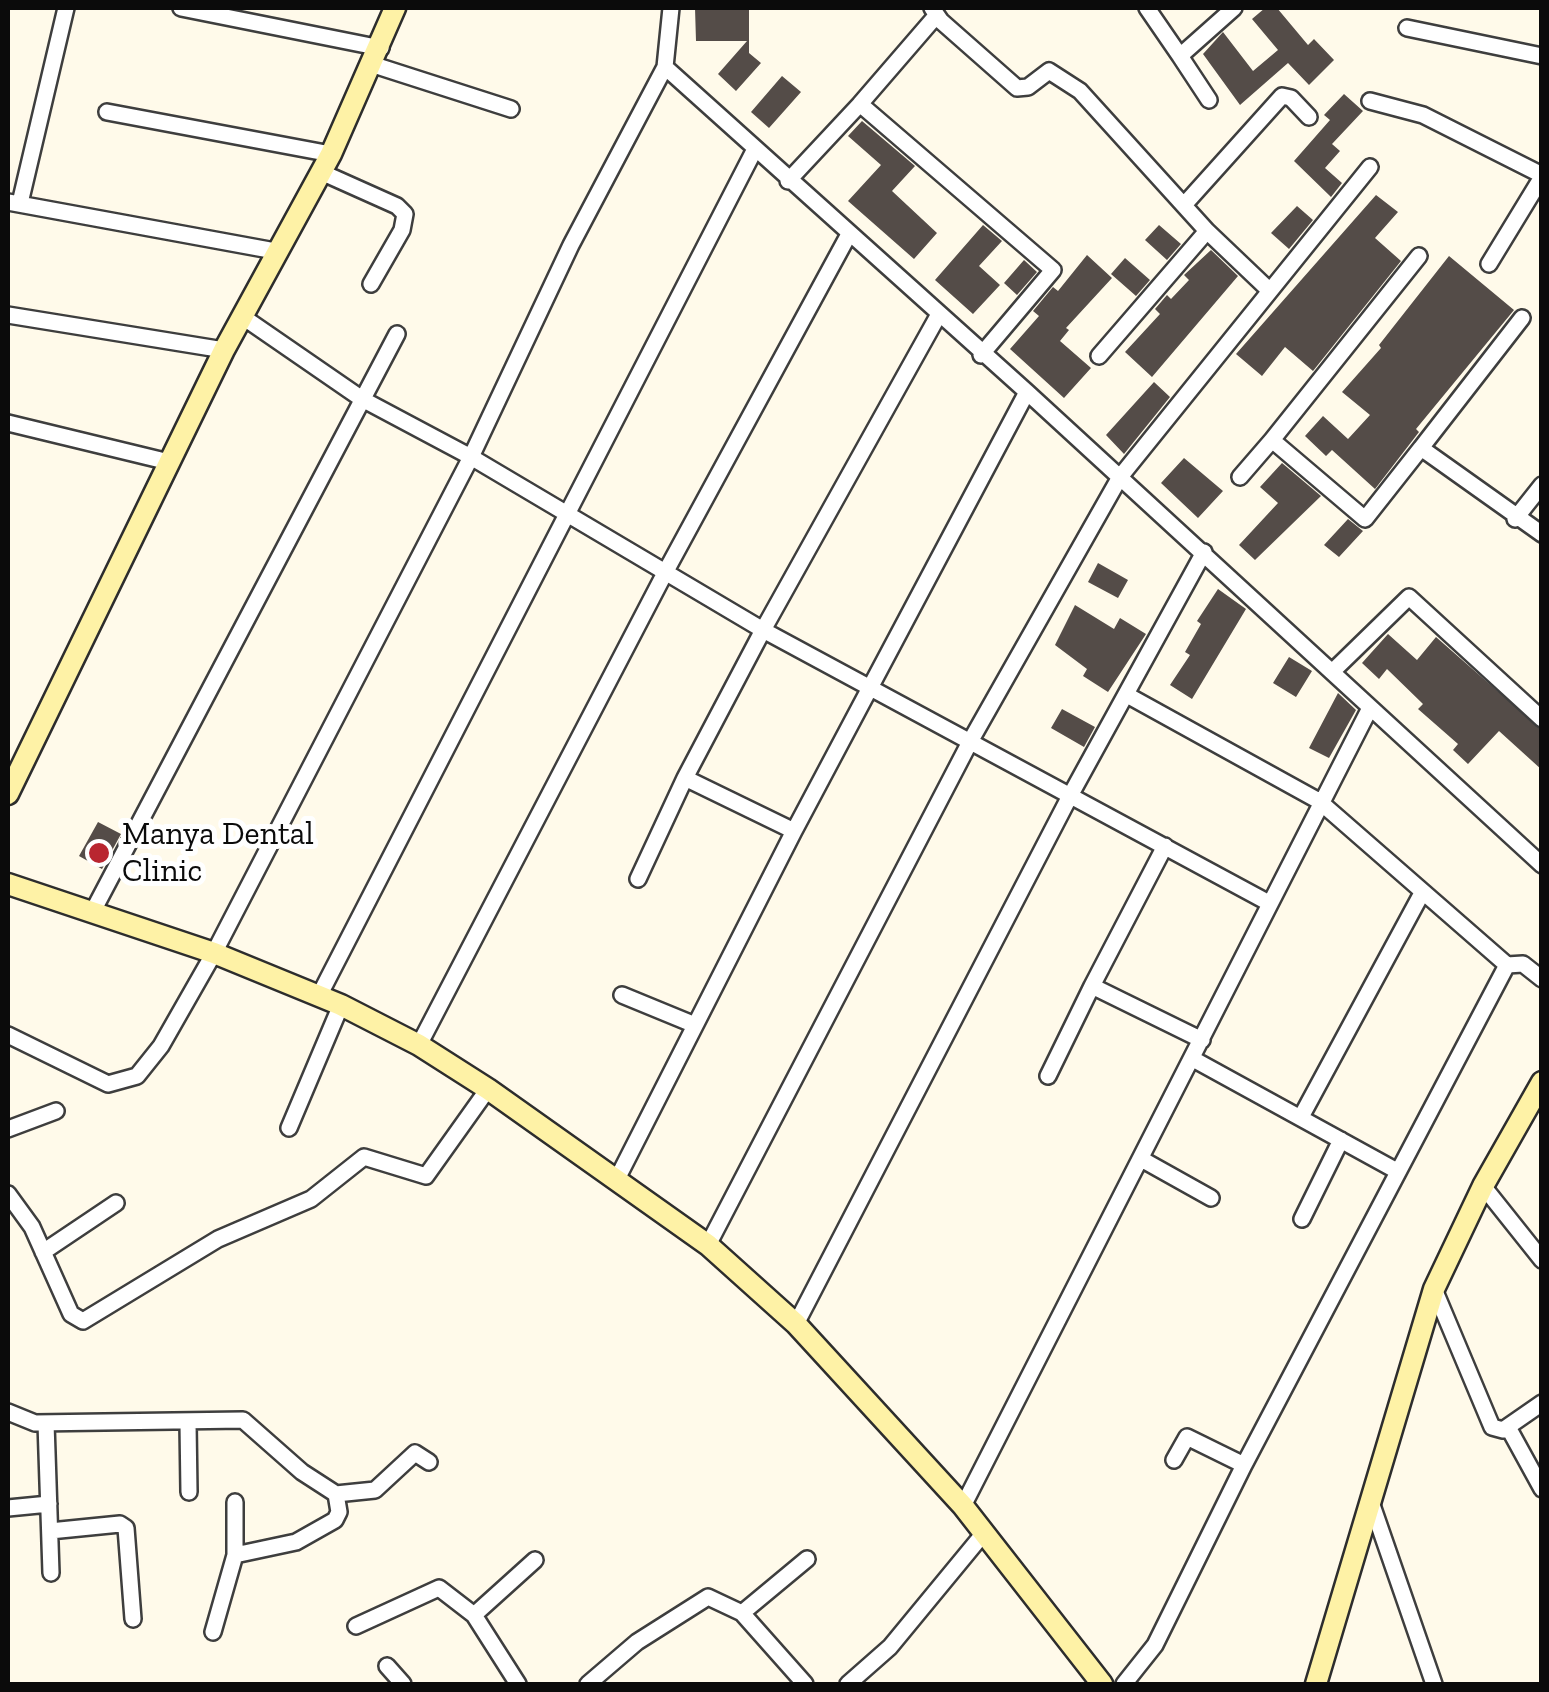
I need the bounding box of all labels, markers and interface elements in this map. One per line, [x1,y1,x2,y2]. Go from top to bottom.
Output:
place label: Manya Dental Clinic [122,816,314,891]
marker: Manya Dental Clinic [86,840,112,866]

